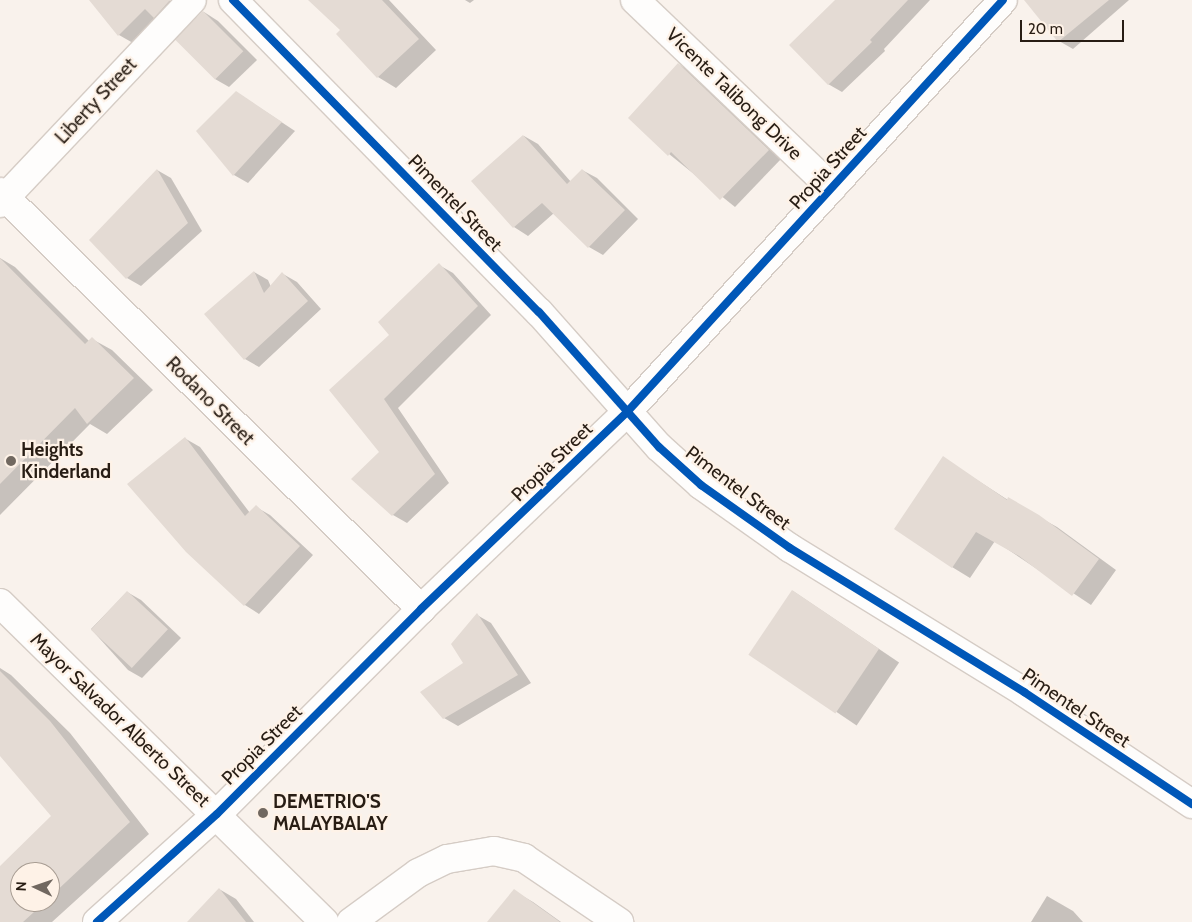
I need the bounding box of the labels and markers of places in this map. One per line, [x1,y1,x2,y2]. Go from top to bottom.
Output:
place label: Heights Kinderland [21,439,111,483]
marker: Heights Kinderland [5,455,17,467]
place label: DEMETRIO'S MALAYBALAY [273,791,388,835]
marker: DEMETRIO'S MALAYBALAY [257,807,269,819]

